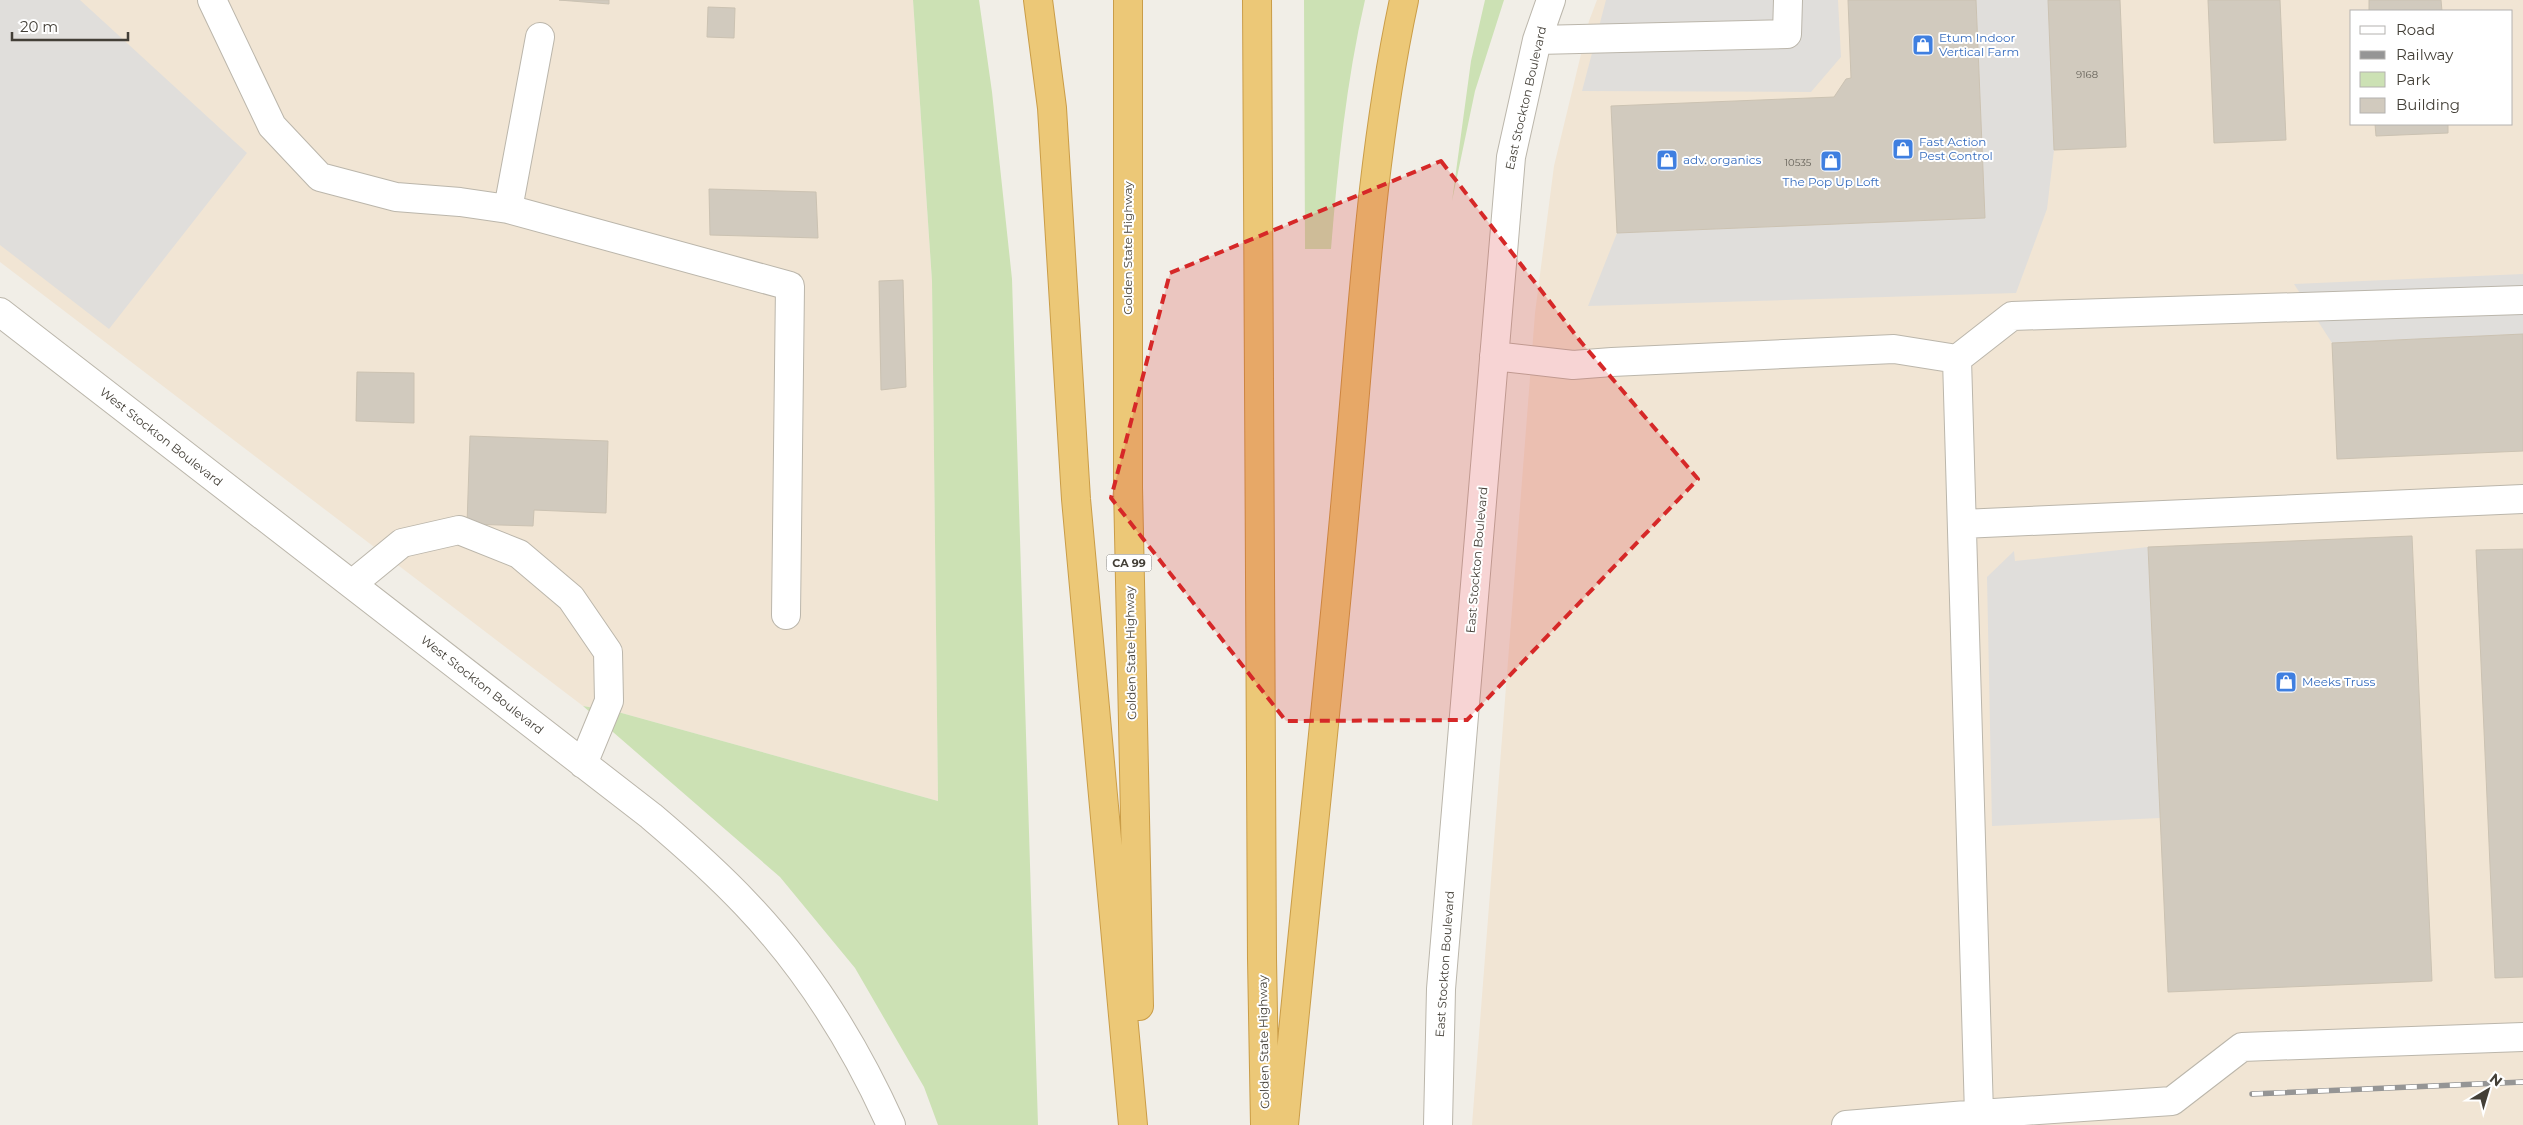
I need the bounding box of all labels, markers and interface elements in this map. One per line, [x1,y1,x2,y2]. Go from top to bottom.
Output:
scale bar [12,10,129,42]
legend [2350,10,2513,125]
text: 20 m [20,17,58,36]
text: Road [2396,20,2435,39]
street label: East Stockton Boulevard [1502,25,1549,171]
place label: Etum Indoor Vertical Farm [1939,30,2019,59]
shop icon: Etum Indoor Vertical Farm [1911,33,1935,57]
text: Railway [2396,45,2454,64]
house number: 9168 [2076,68,2098,81]
text: Park [2396,70,2430,89]
text: Building [2396,95,2460,114]
place label: Fast Action Pest Control [1919,134,1993,163]
shop icon: Fast Action Pest Control [1891,137,1915,161]
shop icon: adv. organics [1655,148,1679,172]
shop icon: The Pop Up Loft [1819,149,1843,173]
place label: adv. organics [1683,152,1762,167]
house number: 10535 [1784,156,1812,169]
place label: The Pop Up Loft [1783,174,1880,189]
street label: Golden State Highway [1120,181,1135,315]
street label: West Stockton Boulevard [97,384,226,489]
street label: East Stockton Boulevard [1463,486,1490,634]
road number: CA 99 [1106,554,1152,572]
street label: Golden State Highway [1122,586,1139,720]
street label: West Stockton Boulevard [418,632,547,737]
shop icon: Meeks Truss [2274,670,2298,694]
place label: Meeks Truss [2302,674,2375,689]
street label: East Stockton Boulevard [1432,890,1457,1038]
street label: Golden State Highway [1255,975,1272,1109]
north arrow [2463,1065,2513,1115]
text: N [2486,1069,2506,1090]

